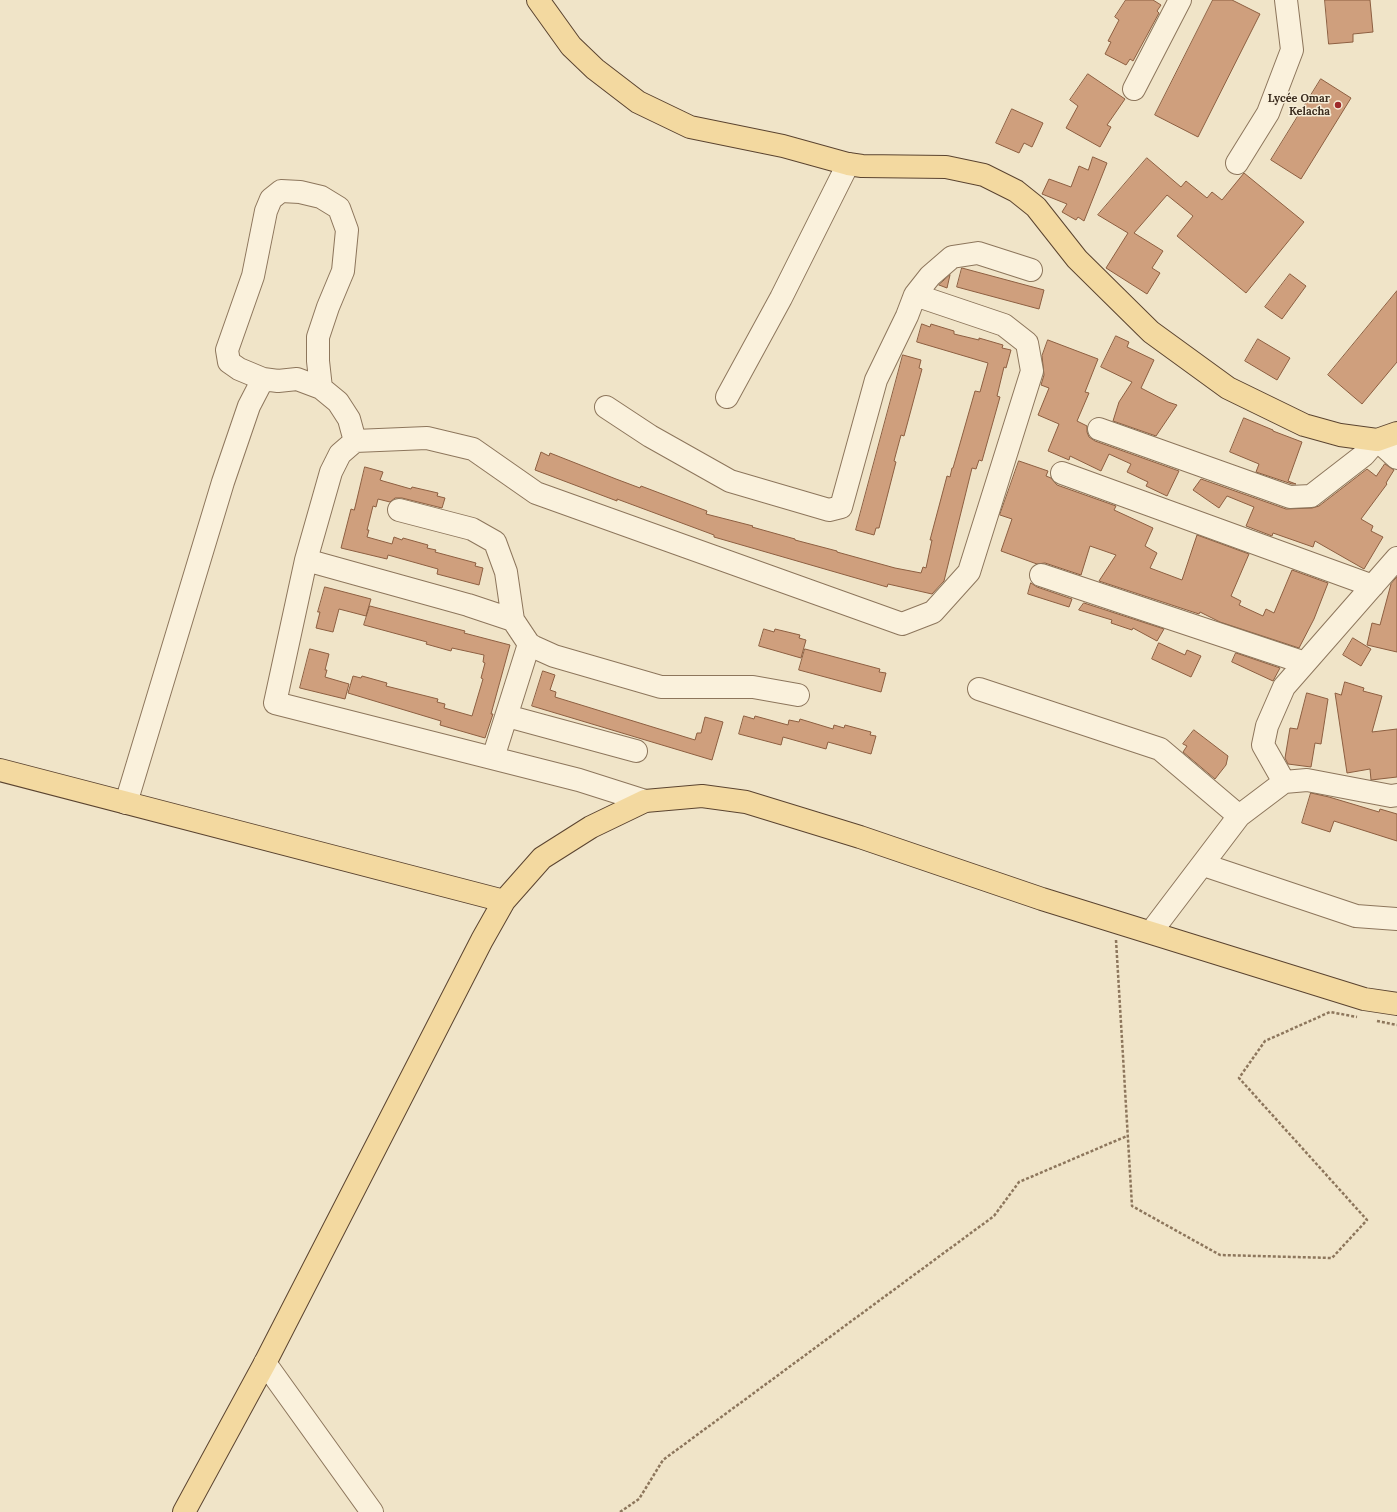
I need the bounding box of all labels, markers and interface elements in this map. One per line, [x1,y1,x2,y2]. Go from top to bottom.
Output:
place label: Lycée Omar Kelacha [1268,92,1330,118]
marker: Lycée Omar Kelacha [1333,100,1343,110]

